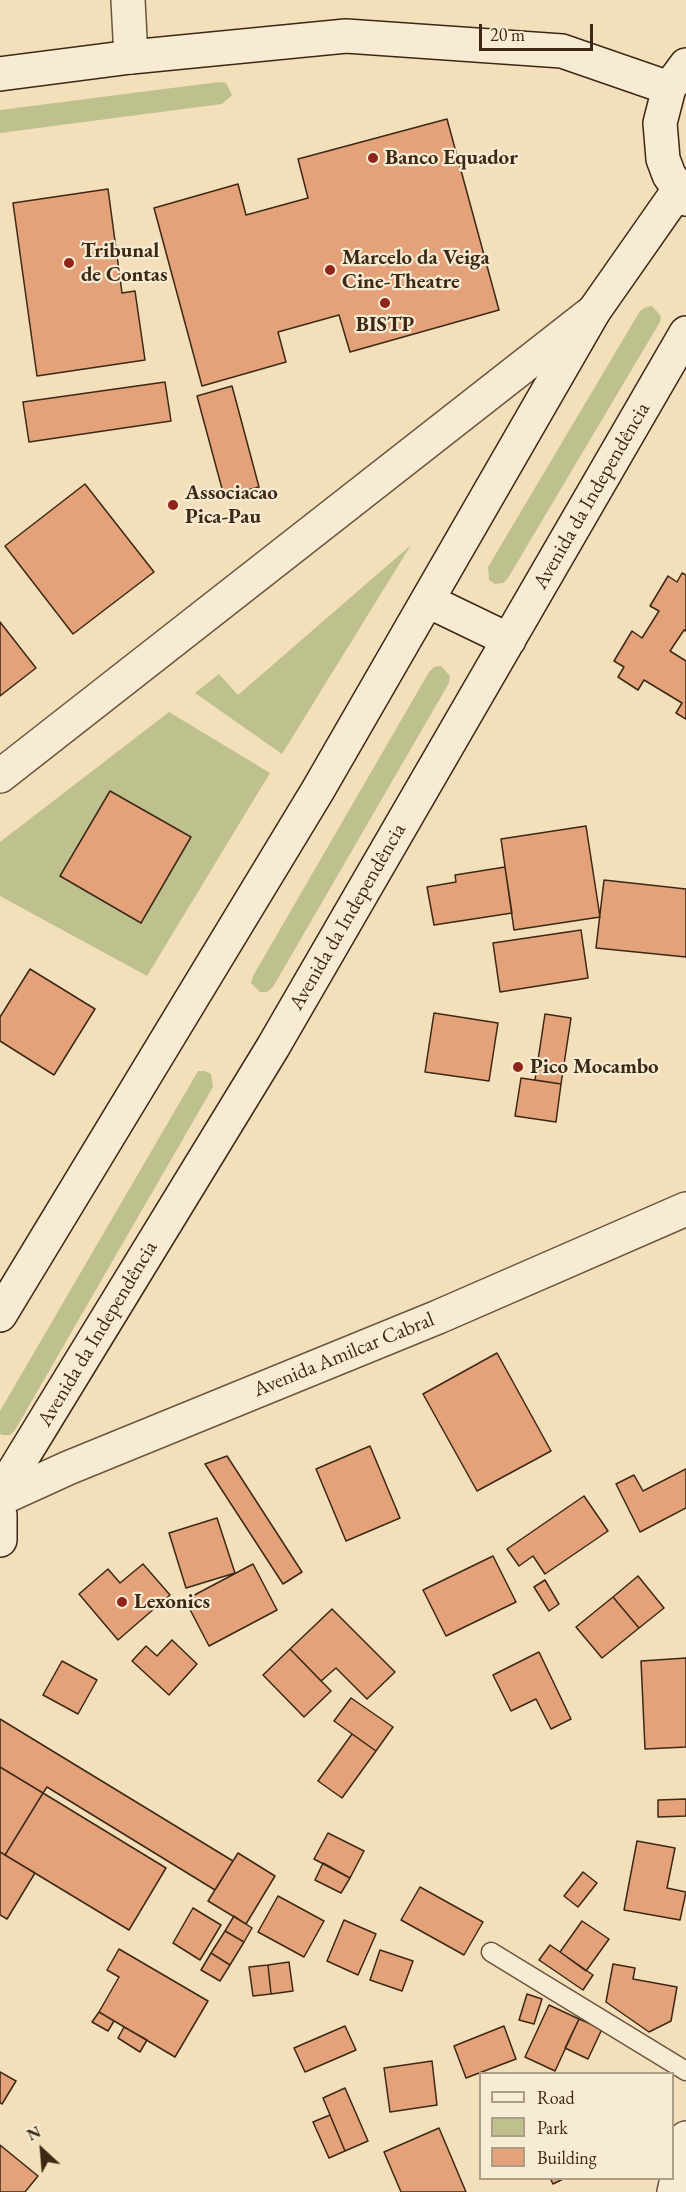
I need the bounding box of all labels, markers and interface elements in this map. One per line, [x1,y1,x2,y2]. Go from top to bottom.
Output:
scale bar [482,12,596,50]
text: 20 m [490,23,525,46]
place label: Banco Equador [385,145,518,171]
marker: Banco Equador [366,151,380,165]
place label: Tribunal de Contas [81,238,168,288]
place label: Marcelo da Veiga Cine‐Theatre [342,245,490,295]
marker: Tribunal de Contas [62,256,76,270]
marker: Marcelo da Veiga Cine‐Theatre [323,263,337,277]
marker: BISTP [378,296,392,310]
place label: BISTP [356,312,414,338]
street label: Avenida da Independência [528,398,656,594]
place label: Associacao Pica-Pau [185,480,278,530]
marker: Associacao Pica-Pau [166,498,180,512]
street label: Avenida da Independência [284,819,412,1015]
place label: Pico Mocambo [530,1054,659,1080]
marker: Pico Mocambo [511,1060,525,1074]
street label: Avenida da Independência [33,1237,163,1431]
street label: Avenida Amilcar Cabral [250,1307,438,1403]
place label: Lexonics [134,1589,210,1615]
marker: Lexonics [115,1595,129,1609]
legend [479,2072,674,2180]
text: Road [537,2086,575,2109]
text: Park [537,2116,568,2139]
north arrow [12,2120,72,2180]
text: N [23,2121,44,2146]
text: Building [537,2146,597,2169]

